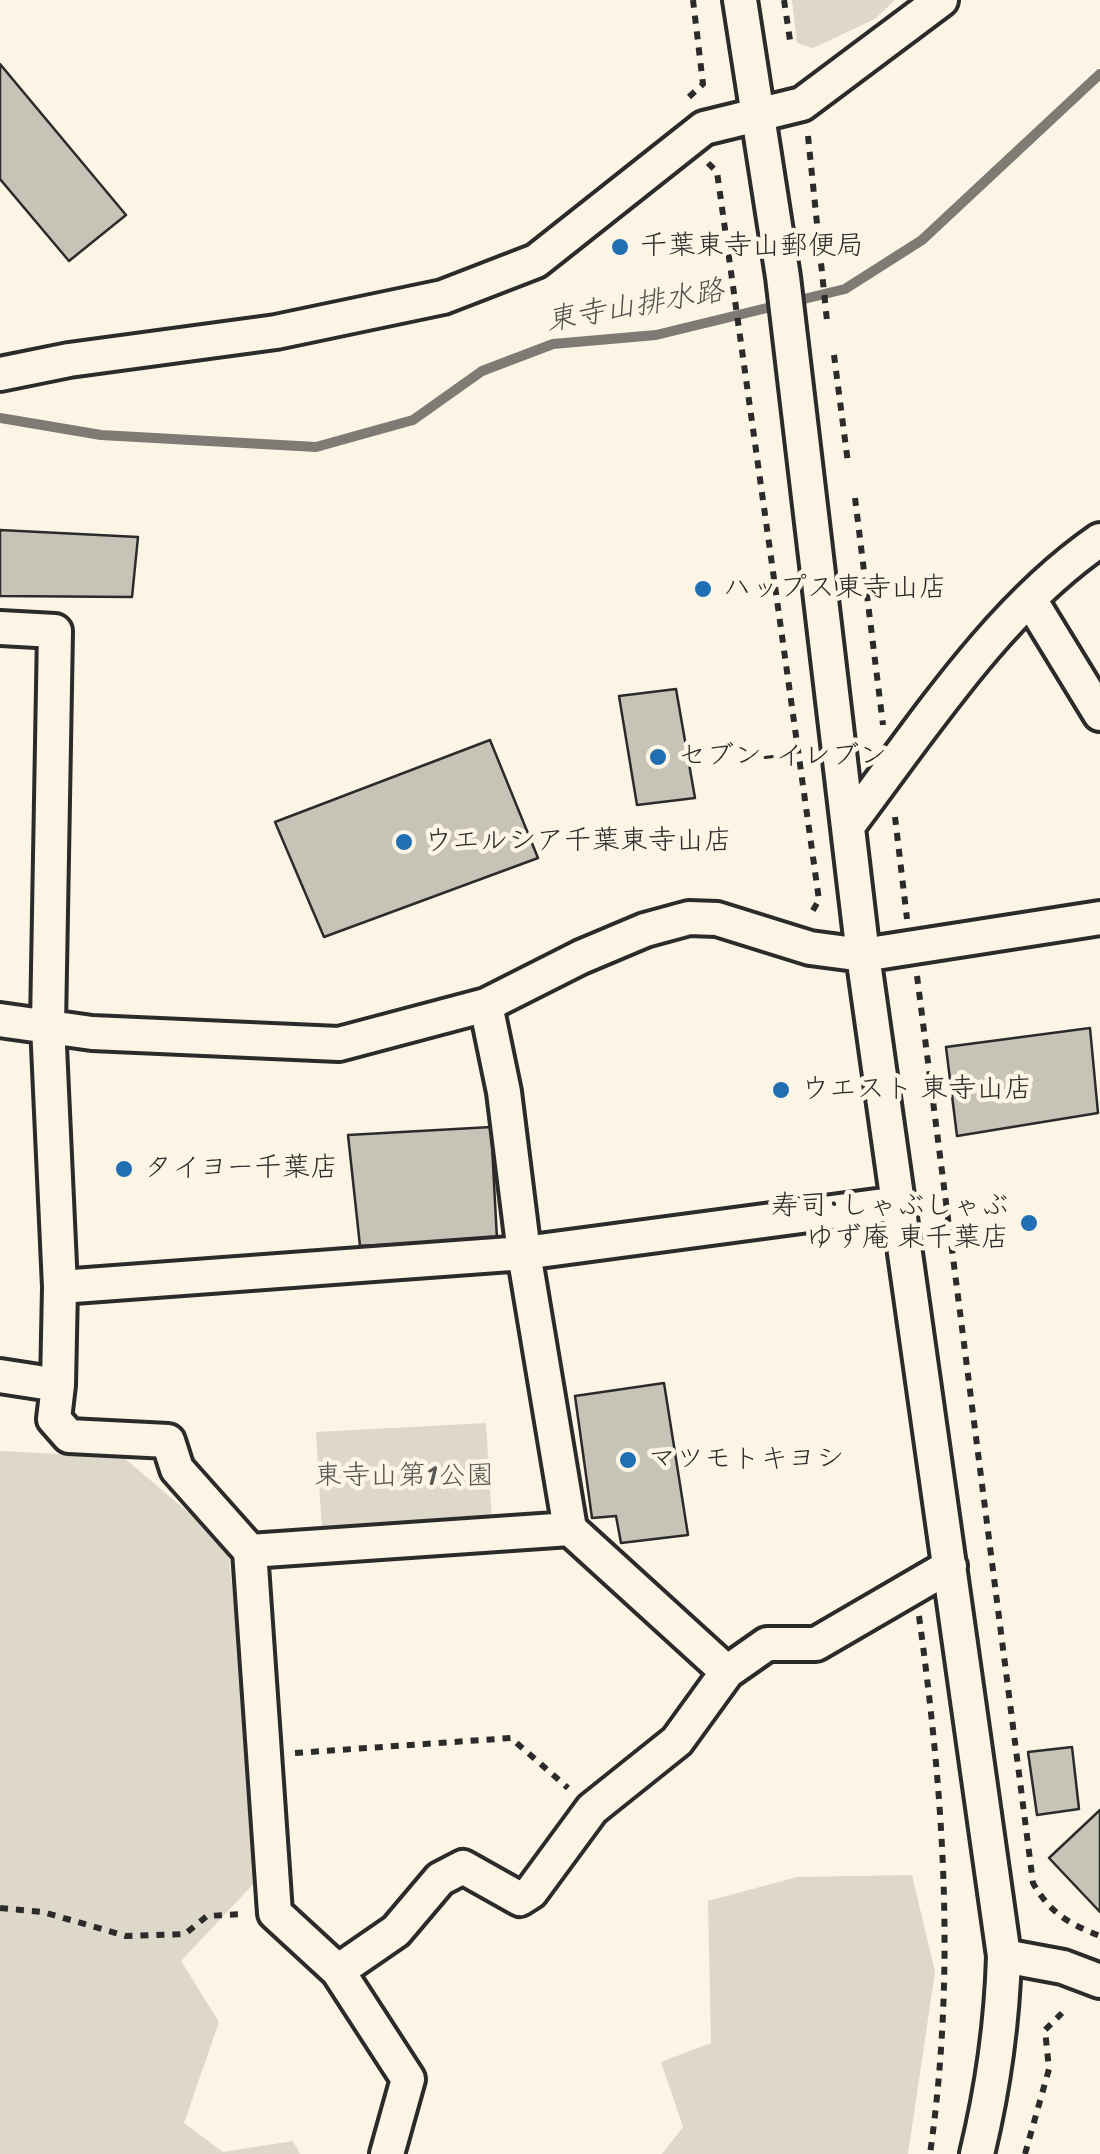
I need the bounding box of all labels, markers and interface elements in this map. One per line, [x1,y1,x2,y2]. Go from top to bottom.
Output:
place label: 千葉東寺山郵便局 [640,230,864,264]
marker: 千葉東寺山郵便局 [609,236,631,258]
water label: 東寺山排水路 [543,274,727,340]
place label: ハップス東寺山店 [723,572,947,606]
marker: ハップス東寺山店 [692,578,714,600]
place label: セブン-イレブン [678,740,887,774]
marker: セブン-イレブン [647,746,669,768]
place label: ウエルシア千葉東寺山店 [424,825,732,859]
marker: ウエルシア千葉東寺山店 [393,831,415,853]
place label: ウエスト 東寺山店 [801,1073,1032,1107]
marker: ウエスト 東寺山店 [770,1079,792,1101]
place label: タイヨー千葉店 [144,1152,338,1186]
marker: タイヨー千葉店 [113,1158,135,1180]
place label: 寿司･しゃぶしゃぶ ゆず庵 東千葉店 [771,1190,1009,1256]
marker: 寿司･しゃぶしゃぶ ゆず庵 東千葉店 [1018,1212,1040,1234]
place label: マツモトキヨシ [648,1443,844,1477]
marker: マツモトキヨシ [617,1449,639,1471]
park label: 東寺山第1公園 [314,1460,494,1494]

